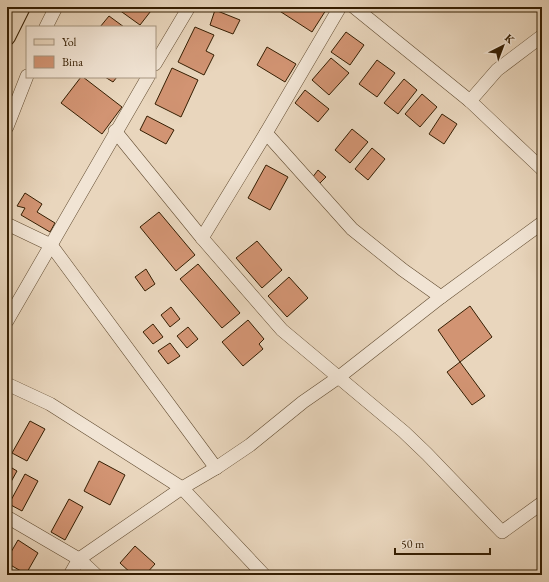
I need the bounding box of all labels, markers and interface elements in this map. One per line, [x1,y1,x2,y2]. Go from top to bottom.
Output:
legend [26,26,156,78]
north arrow [483,26,523,66]
text: K [502,31,518,47]
text: Yol [62,34,76,50]
text: Bina [62,54,83,70]
scale bar [395,530,490,556]
text: 50 m [401,536,425,552]

